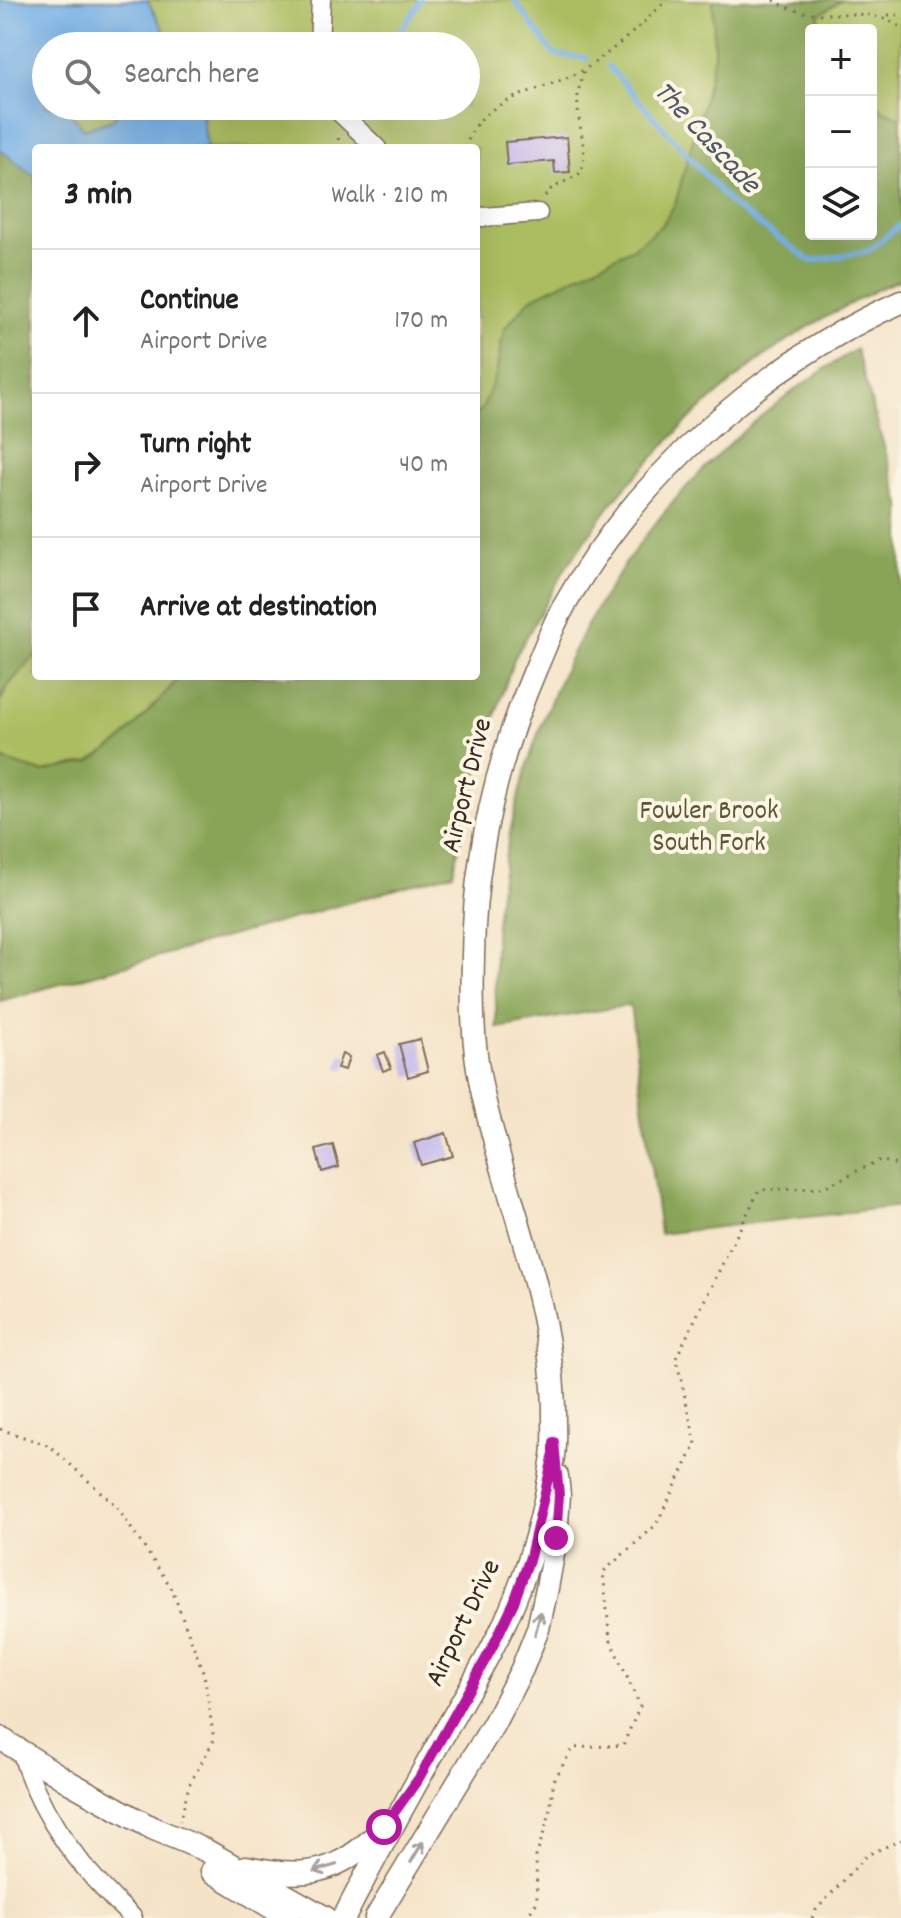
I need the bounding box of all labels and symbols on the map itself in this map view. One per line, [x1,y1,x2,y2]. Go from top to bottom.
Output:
water label: The Cascade [641,73,770,206]
street label: Airport Drive [433,715,505,857]
park label: Fowler Brook South Fork [640,793,778,865]
route end [538,1520,574,1556]
street label: Airport Drive [417,1554,513,1694]
one-way arrow [532,1610,547,1636]
route start [366,1809,402,1845]
one-way arrow [409,1841,425,1864]
one-way arrow [313,1862,339,1877]

